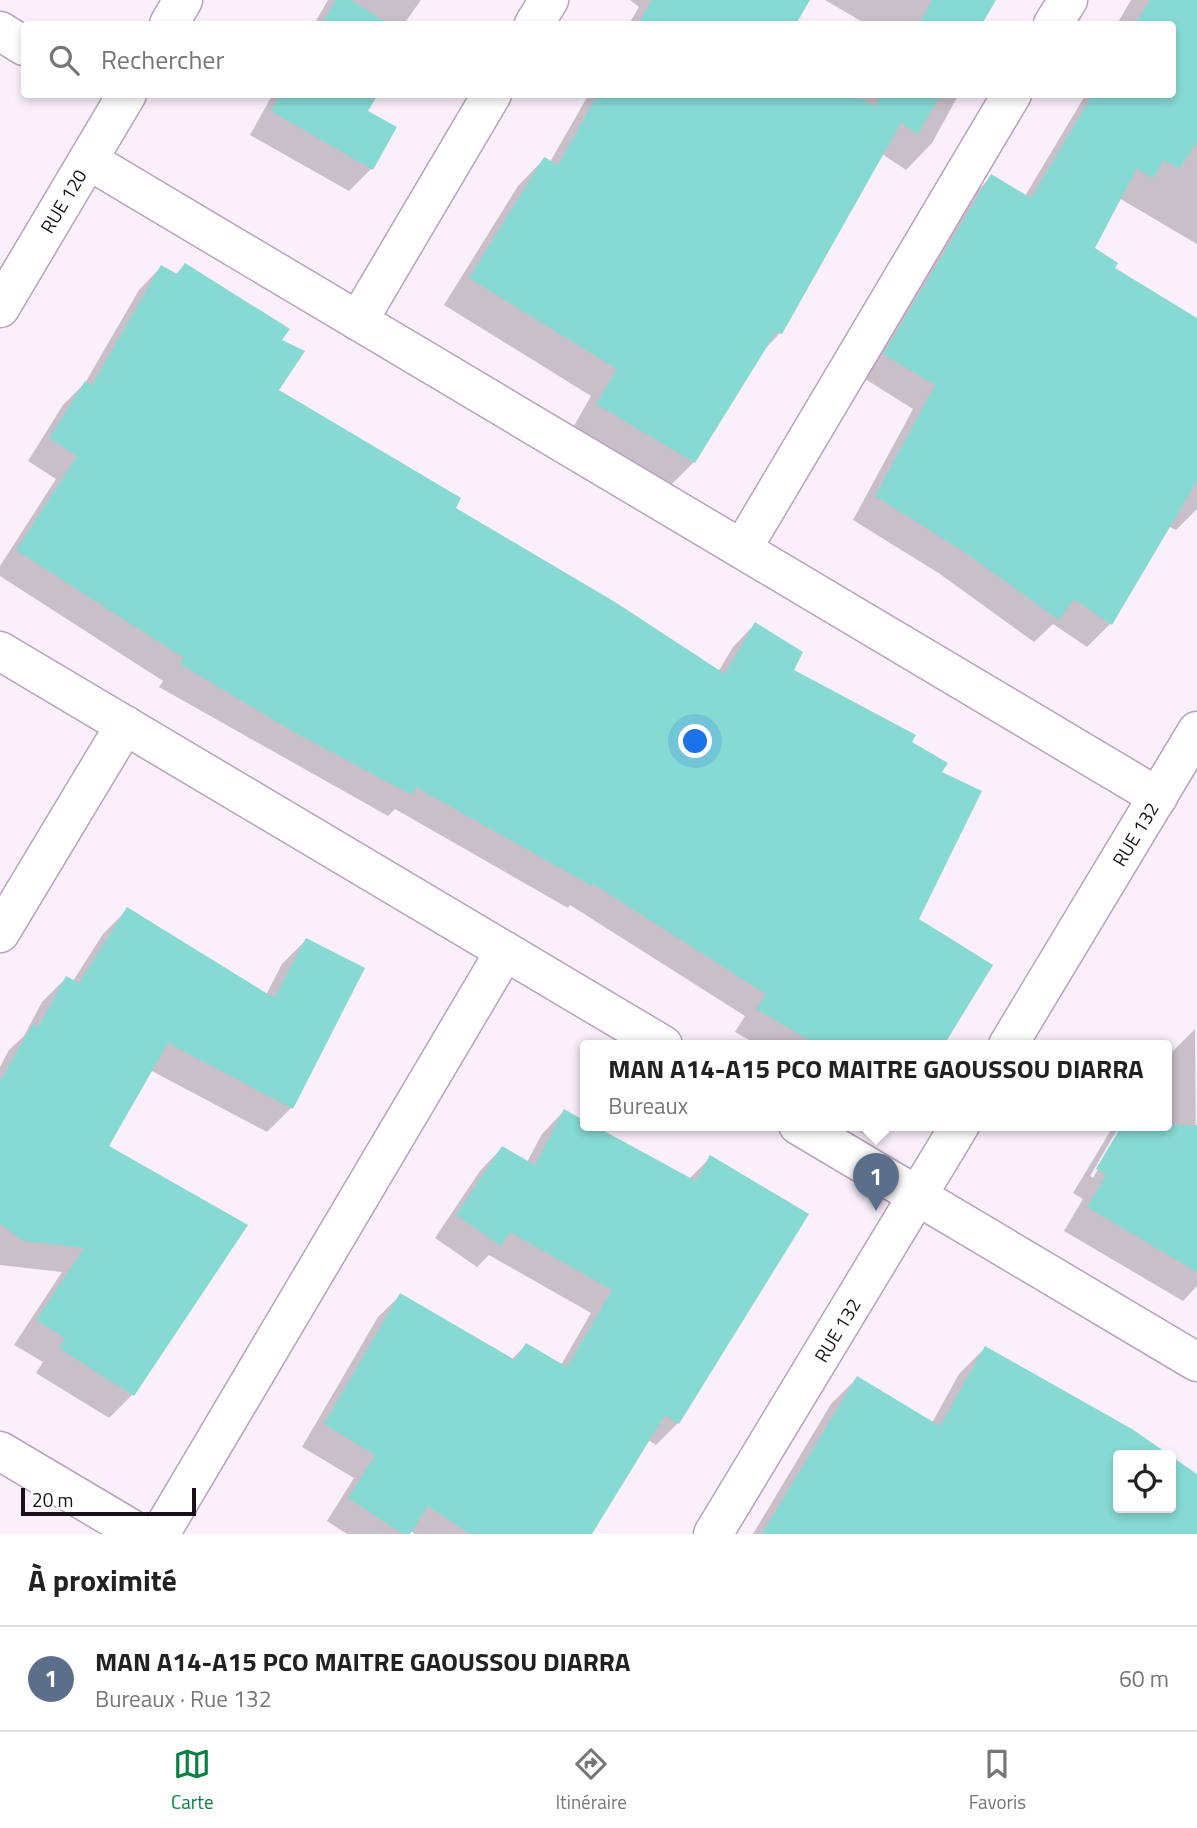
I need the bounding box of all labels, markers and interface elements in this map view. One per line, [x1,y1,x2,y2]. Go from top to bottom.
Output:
search box [21,21,1176,98]
text: Rechercher [101,40,225,79]
icon: search [45,41,83,79]
street label: RUE 120 [32,163,94,239]
your location [678,724,712,758]
street label: RUE 132 [1104,796,1166,872]
popup [580,1040,1172,1131]
text: MAN A14-A15 PCO MAITRE GAOUSSOU DIARRA [608,1049,1144,1088]
text: Bureaux [608,1088,688,1123]
pin: 1 [853,1153,899,1211]
street label: RUE 132 [806,1292,868,1368]
map controls [1113,1450,1176,1513]
button: locate [1113,1450,1176,1513]
scale bar [21,1485,196,1517]
text: 20 m [32,1485,73,1514]
text: À proximité [28,1557,177,1603]
text: MAN A14-A15 PCO MAITRE GAOUSSOU DIARRA [95,1642,630,1681]
text: 1 [45,1661,57,1696]
text: 60 m [1119,1661,1169,1696]
text: Bureaux · Rue 132 [95,1681,272,1716]
tab: Carte [171,1745,214,1816]
tab: Itinéraire [555,1745,627,1816]
tab: Favoris [969,1745,1026,1816]

